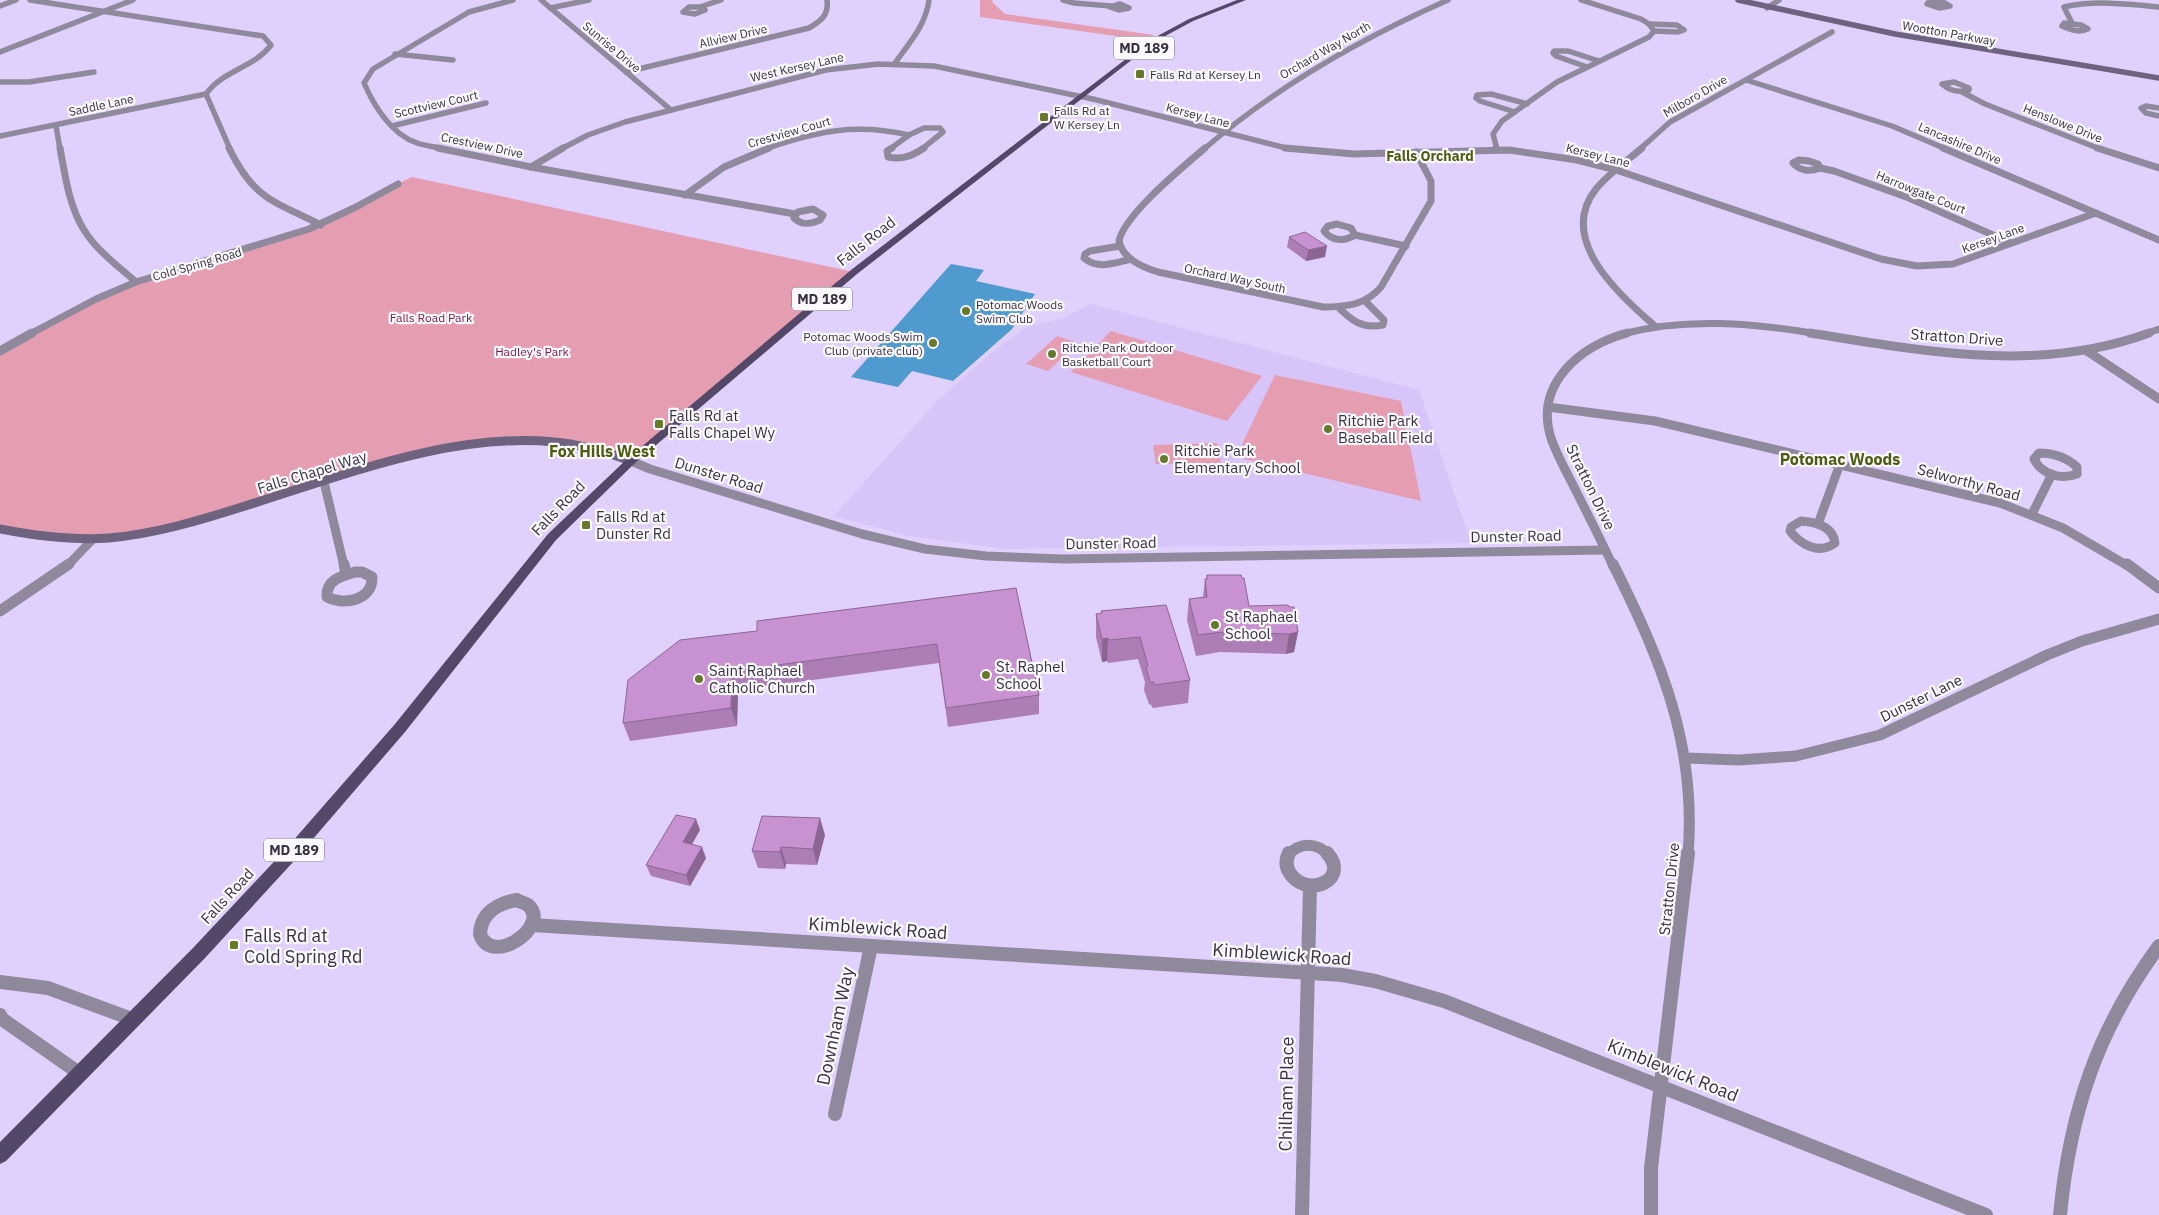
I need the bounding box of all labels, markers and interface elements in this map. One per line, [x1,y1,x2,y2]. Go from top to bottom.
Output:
street label: Wootton Parkway [1901,17,1997,49]
street label: Sunrise Drive [580,18,644,76]
street label: Orchard Way North [1277,18,1373,82]
street label: Allview Drive [698,21,769,51]
road number: MD 189 [1114,36,1174,59]
street label: West Kersey Lane [749,49,845,85]
place label: Falls Rd at Kersey Ln [1150,67,1261,82]
marker: Falls Rd at Kersey Ln [1134,68,1146,80]
street label: Milboro Drive [1660,71,1730,120]
street label: Scottview Court [393,87,479,121]
street label: Saddle Lane [67,91,135,119]
street label: Kersey Lane [1165,99,1232,131]
street label: Henslowe Drive [2021,100,2105,146]
place label: Falls Rd at W Kersey Ln [1054,103,1120,132]
marker: Falls Rd at W Kersey Ln [1038,111,1050,123]
street label: Crestview Court [746,113,832,151]
street label: Lancashire Drive [1916,119,2004,167]
street label: Crestview Drive [440,129,525,161]
street label: Kersey Lane [1564,140,1632,170]
district label: Falls Orchard [1386,147,1474,165]
street label: Harrowgate Court [1874,167,1968,217]
street label: Falls Road [833,212,899,270]
street label: Kersey Lane [1960,220,2027,256]
street label: Cold Spring Road [151,244,243,284]
street label: Orchard Way South [1183,260,1287,296]
road number: MD 189 [792,288,852,310]
place label: Potomac Woods Swim Club [976,297,1063,326]
marker: Potomac Woods Swim Club [960,305,972,317]
park label: Falls Road Park [390,310,473,325]
street label: Stratton Drive [1910,324,2004,350]
place label: Potomac Woods Swim Club (private club) [803,329,923,358]
marker: Potomac Woods Swim Club (private club) [927,337,939,349]
place label: Ritchie Park Outdoor Basketball Court [1062,340,1174,369]
park label: Hadley's Park [495,344,570,359]
marker: Ritchie Park Outdoor Basketball Court [1046,348,1058,360]
place label: Falls Rd at Falls Chapel Wy [669,406,775,442]
place label: Ritchie Park Baseball Field [1338,411,1433,447]
marker: Falls Rd at Falls Chapel Wy [653,418,665,430]
marker: Ritchie Park Baseball Field [1322,423,1334,435]
district label: Fox Hills West [549,441,655,461]
place label: Ritchie Park Elementary School [1174,441,1301,477]
street label: Stratton Drive [1562,441,1620,533]
street label: Falls Chapel Way [255,446,370,498]
district label: Potomac Woods [1780,449,1900,469]
street label: Dunster Road [673,453,765,497]
marker: Ritchie Park Elementary School [1158,453,1170,465]
street label: Selworthy Road [1916,459,2022,505]
street label: Falls Road [527,477,589,539]
place label: Falls Rd at Dunster Rd [596,507,671,543]
marker: Falls Rd at Dunster Rd [580,519,592,531]
street label: Dunster Road [1470,526,1562,546]
street label: Dunster Road [1065,533,1157,553]
place label: St Raphael School [1225,607,1298,643]
marker: St Raphael School [1209,619,1221,631]
place label: St. Raphel School [996,657,1065,693]
place label: Saint Raphael Catholic Church [709,661,815,697]
marker: St. Raphel School [980,669,992,681]
street label: Dunster Lane [1877,670,1965,726]
marker: Saint Raphael Catholic Church [693,673,705,685]
road number: MD 189 [264,838,324,862]
street label: Stratton Drive [1655,842,1683,936]
street label: Falls Road [196,864,258,928]
street label: Kimblewick Road [808,912,948,944]
place label: Falls Rd at Cold Spring Rd [244,924,363,968]
street label: Kimblewick Road [1212,938,1352,970]
marker: Falls Rd at Cold Spring Rd [228,939,240,951]
street label: Downham Way [811,965,859,1087]
street label: Kimblewick Road [1604,1033,1742,1107]
street label: Chilham Place [1273,1036,1299,1152]

